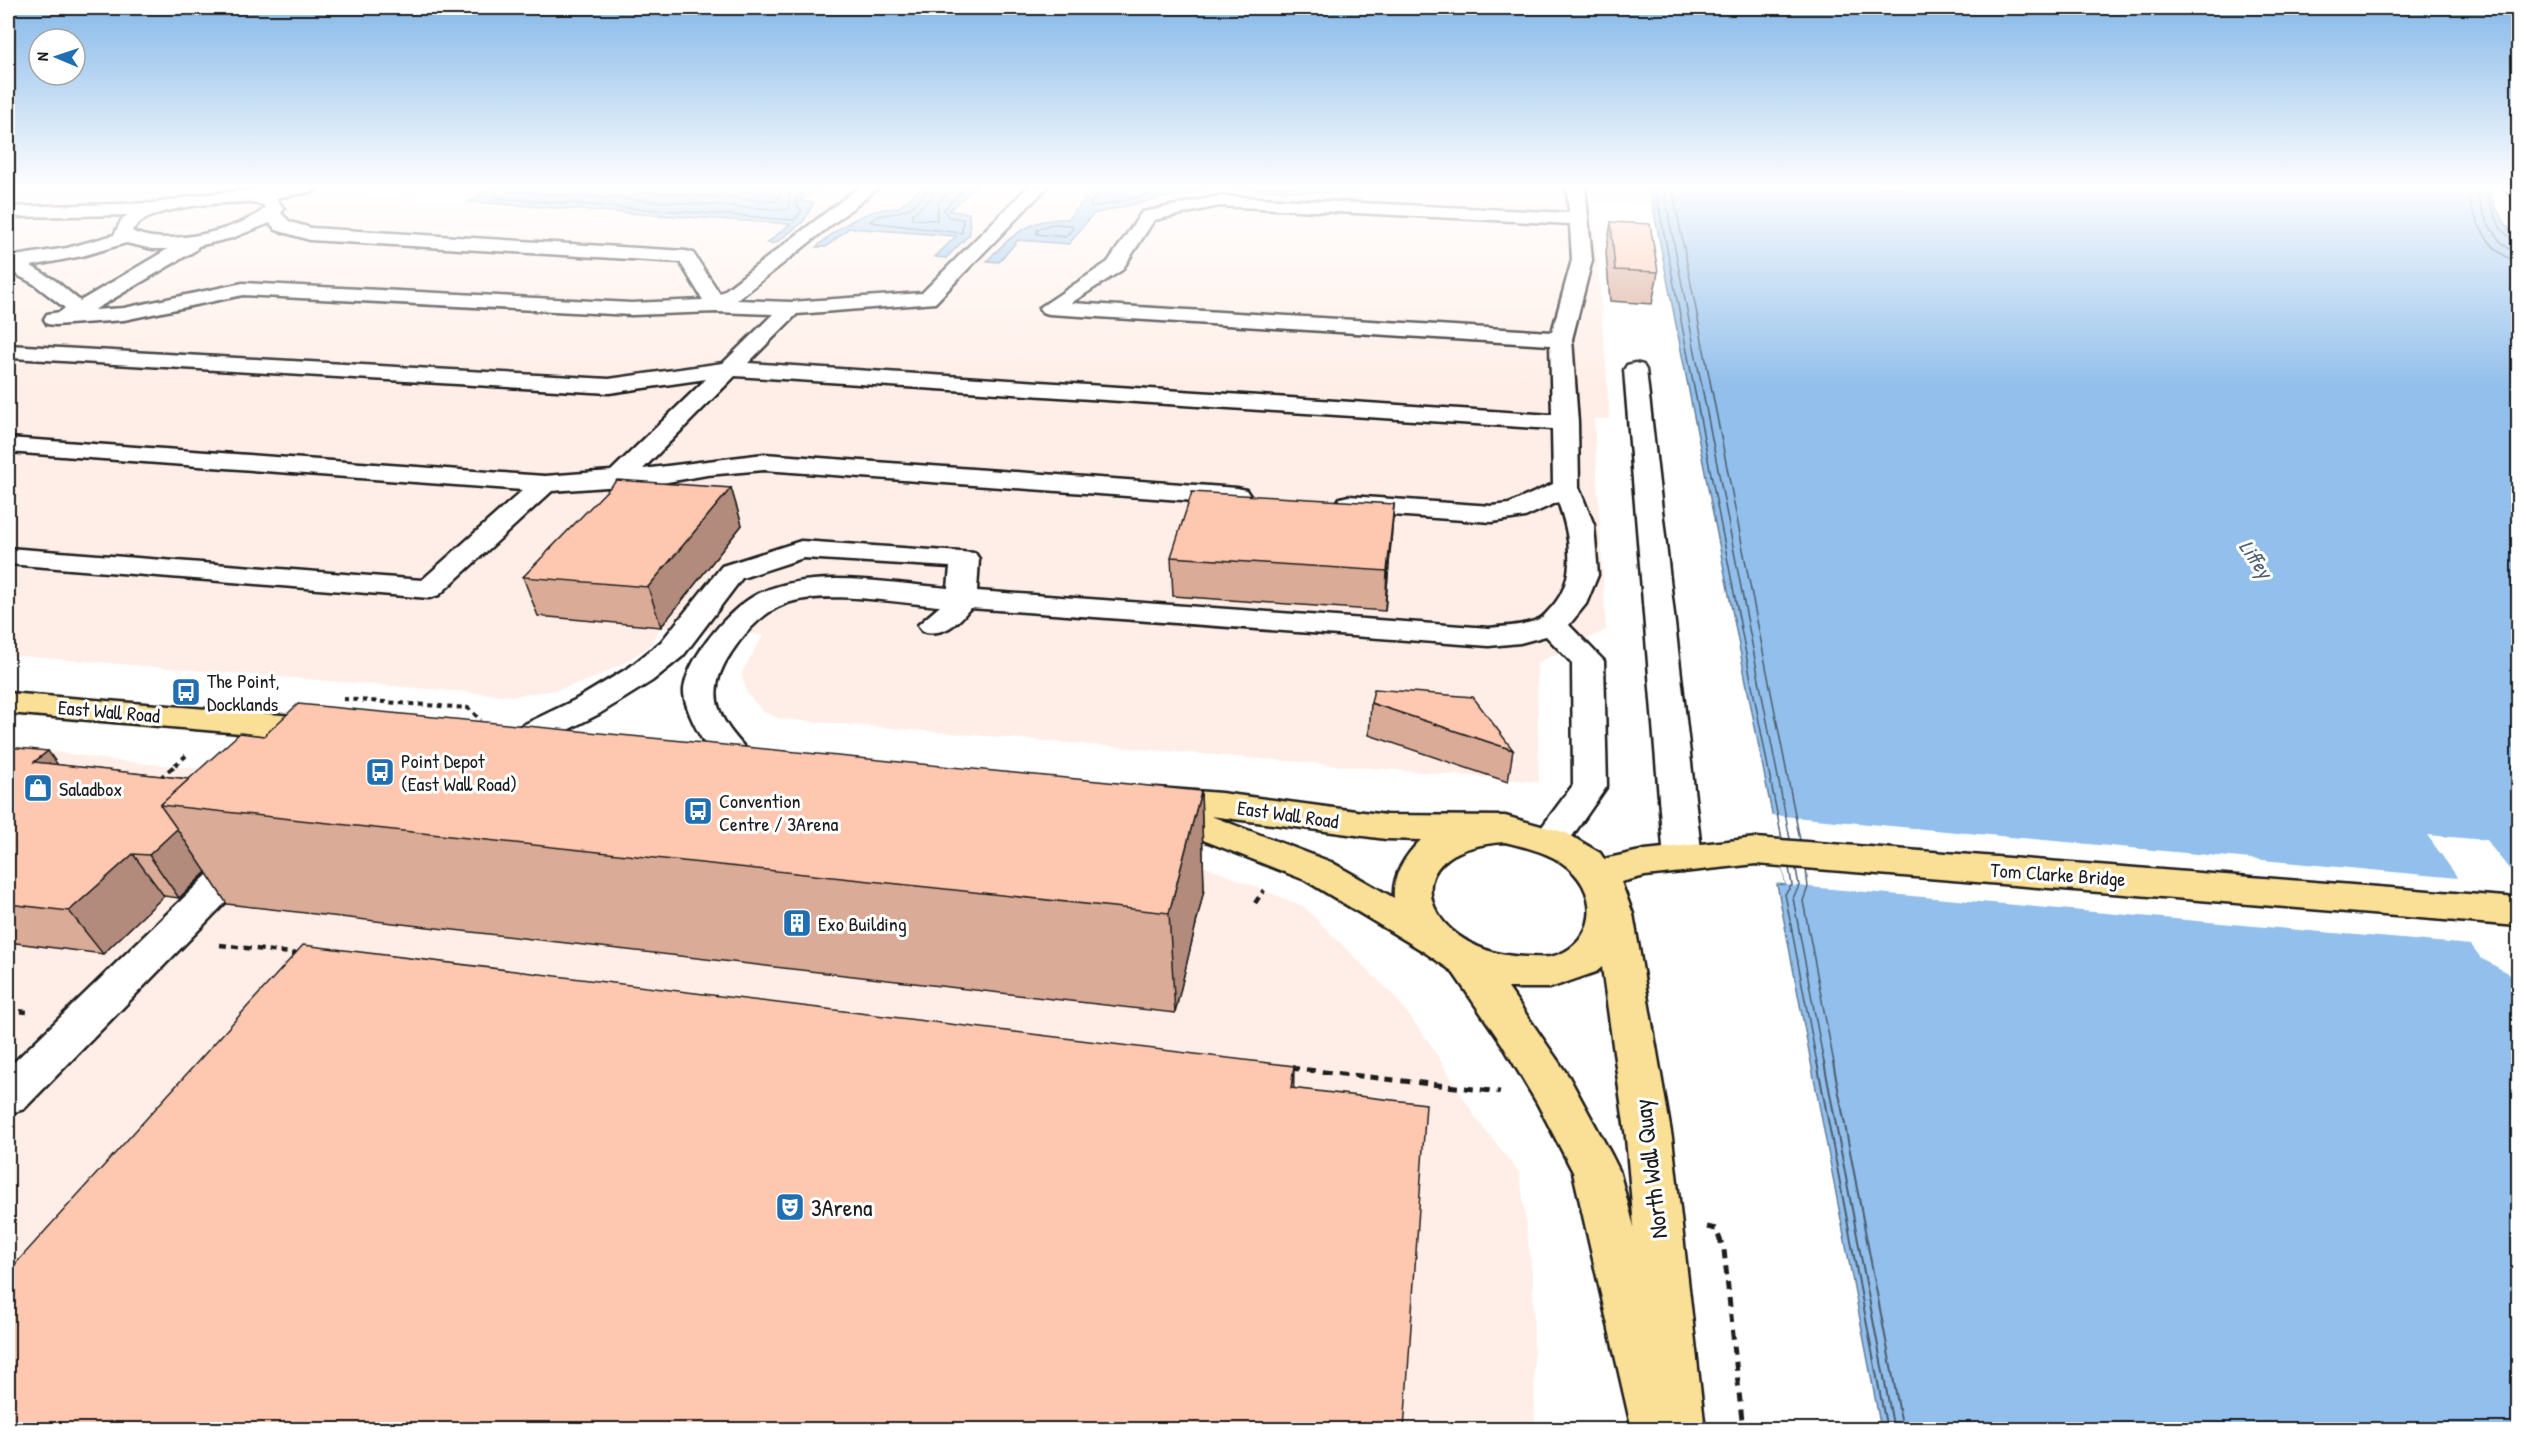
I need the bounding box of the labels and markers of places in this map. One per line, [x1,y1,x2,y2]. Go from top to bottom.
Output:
place label: The Point, Docklands [207,667,279,717]
bus stop icon: The Point, Docklands [170,676,202,708]
place label: Point Depot (East Wall Road) [401,747,517,797]
bus stop icon: Point Depot (East Wall Road) [364,756,396,788]
shop icon: Saladbox [22,772,54,804]
place label: Saladbox [59,775,122,802]
place label: Convention Centre / 3Arena [719,787,839,837]
bus stop icon: Convention Centre / 3Arena [682,795,714,827]
building icon: Exo Building [781,907,813,939]
place label: Exo Building [818,910,907,937]
theatre icon: 3Arena [774,1191,806,1223]
place label: 3Arena [811,1191,873,1223]

